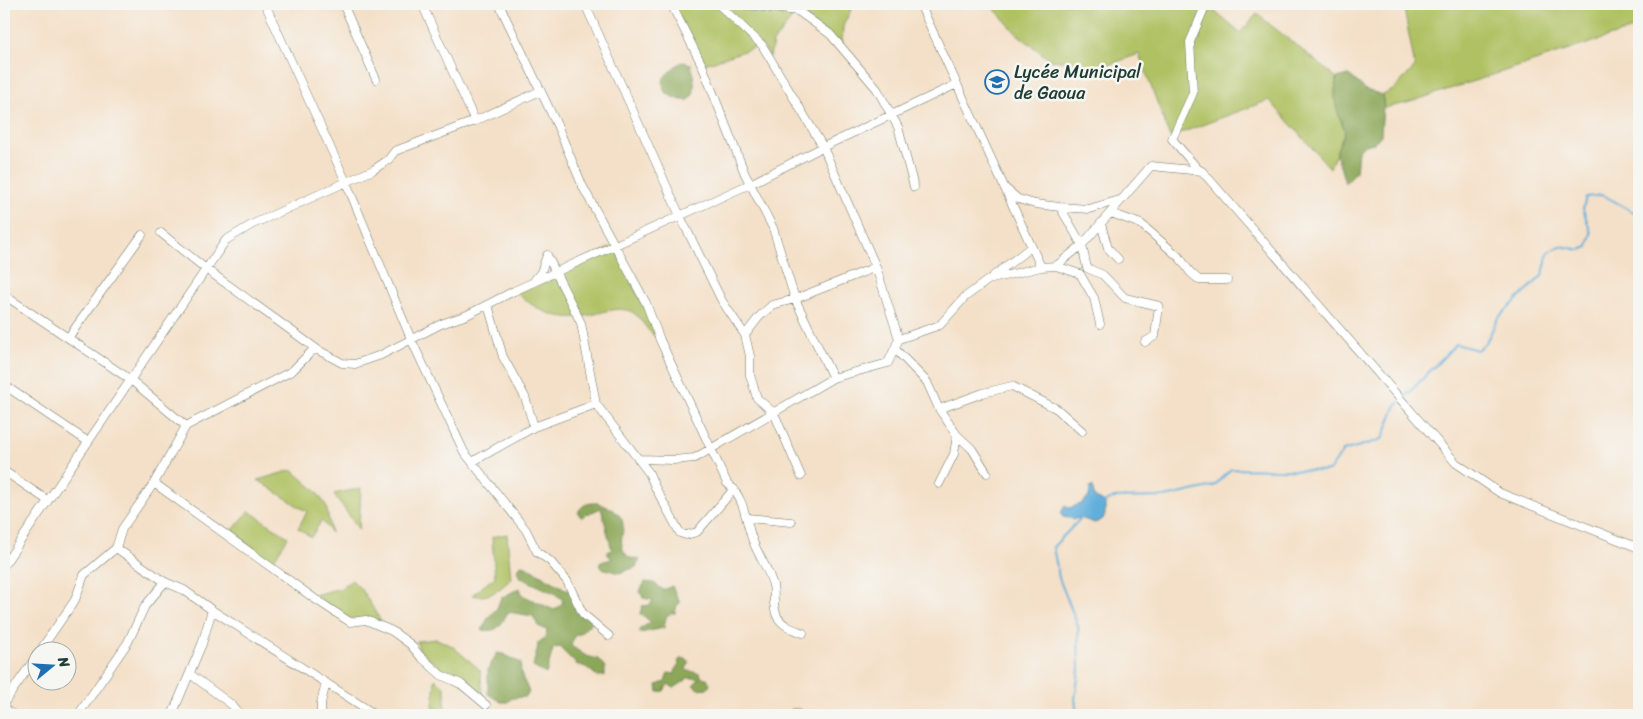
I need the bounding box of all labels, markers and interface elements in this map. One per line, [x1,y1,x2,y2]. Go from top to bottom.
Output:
place label: Lycée Municipal de Gaoua [1014,56,1142,109]
school or university icon: Lycée Municipal de Gaoua [984,69,1010,95]
north arrow [28,642,78,692]
text: N [50,653,77,671]

